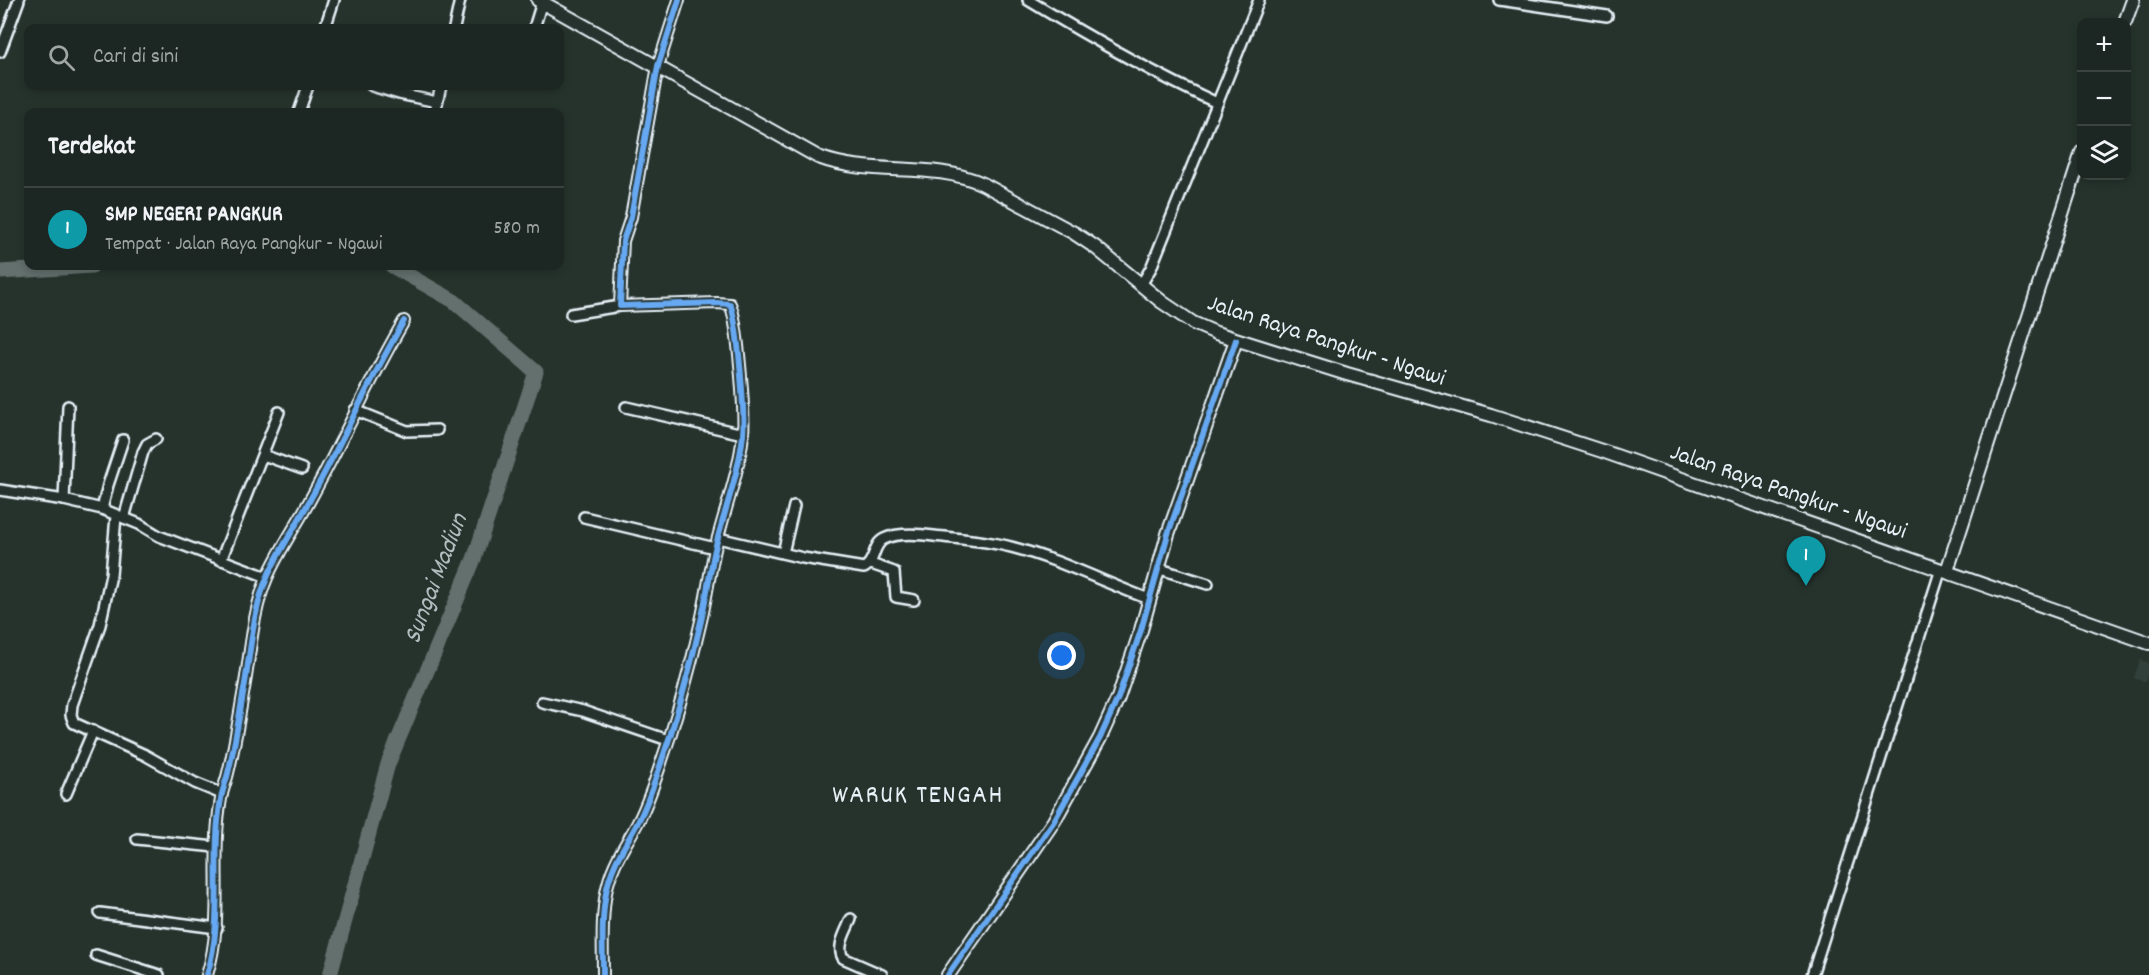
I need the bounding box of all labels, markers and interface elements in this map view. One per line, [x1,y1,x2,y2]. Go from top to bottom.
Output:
map controls [2077,18,2131,180]
button: + [2077,18,2131,72]
search box [24,24,564,90]
icon: search [45,41,78,74]
text: Cari di sini [93,42,178,73]
button: − [2077,72,2131,126]
button: layers [2077,126,2131,180]
text: Terdekat [48,129,136,166]
text: SMP NEGERI PANGKUR [105,200,283,231]
text: 1 [65,215,70,243]
text: 580 m [494,215,540,243]
text: Tempat · Jalan Raya Pangkur - Ngawi [105,231,382,259]
street label: Jalan Raya Pangkur - Ngawi [1203,287,1449,397]
street label: Jalan Raya Pangkur - Ngawi [1665,436,1911,550]
water label: Sungai Madiun [395,508,479,649]
pin: 1 [1786,536,1826,586]
your location [1047,641,1076,670]
district label: WARUK TENGAH [832,777,1004,816]

